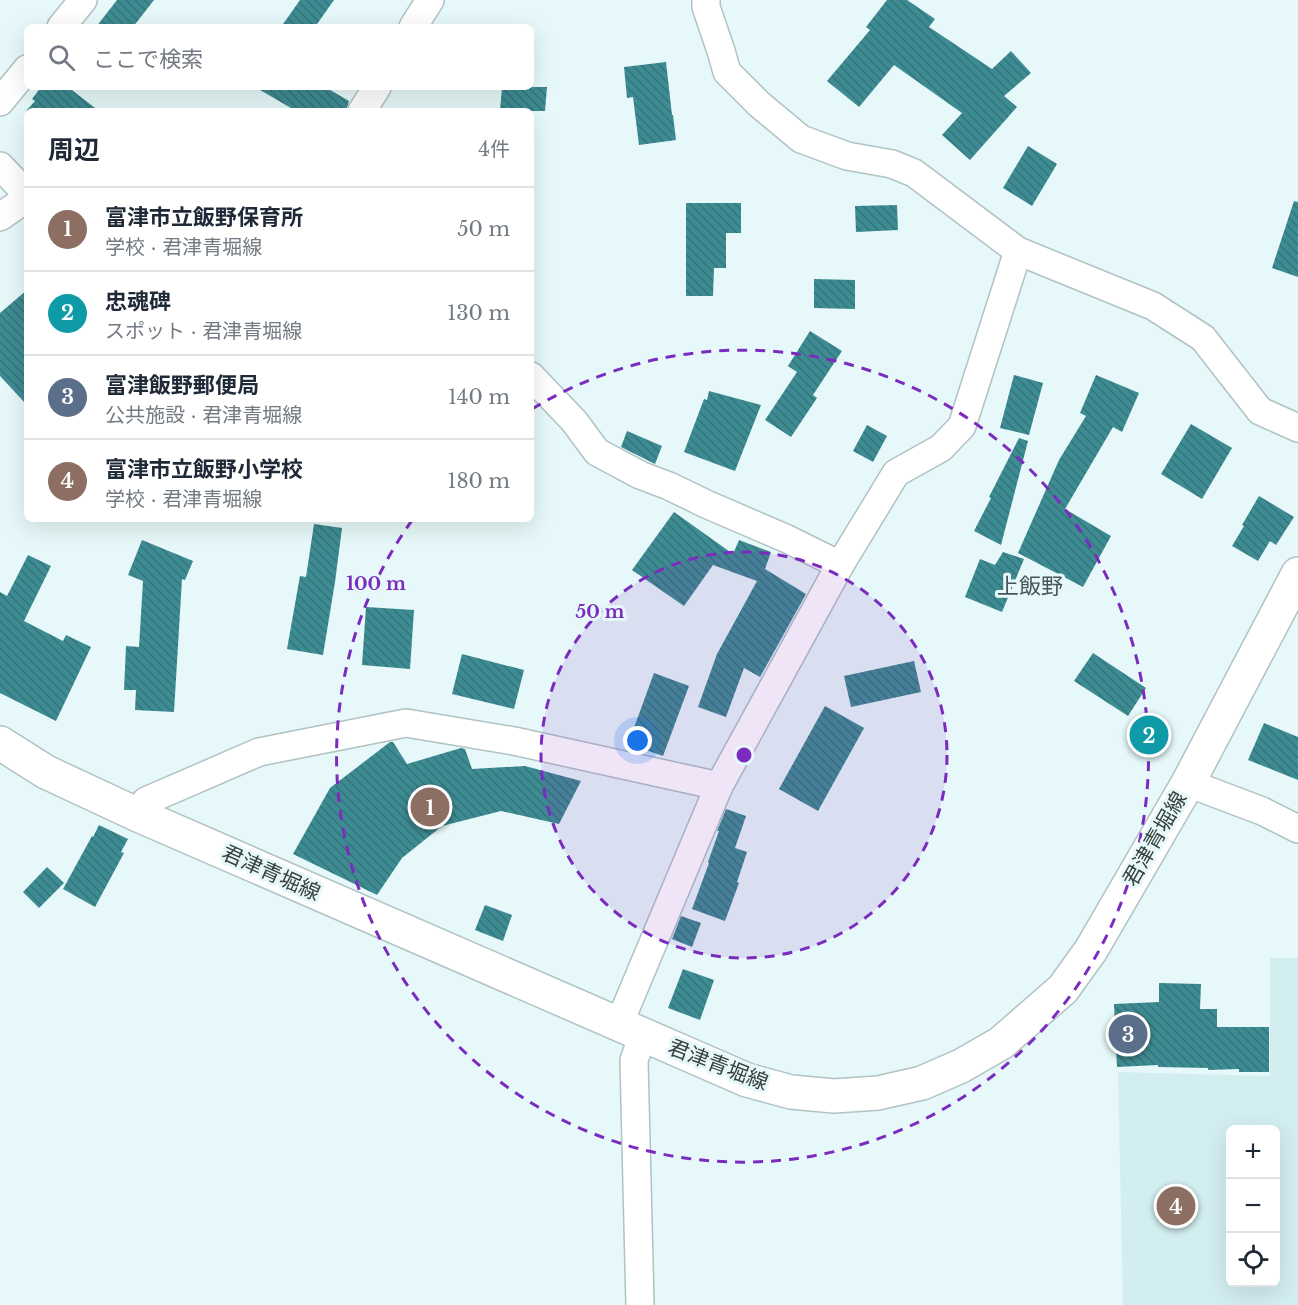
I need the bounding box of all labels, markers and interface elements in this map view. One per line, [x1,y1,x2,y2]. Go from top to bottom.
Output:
search box [24,24,534,90]
icon: search [45,41,78,74]
text: ここで検索 [93,46,203,73]
text: 周辺 [48,134,100,166]
text: 4件 [478,137,510,161]
text: 富津市立飯野保育所 [105,204,303,231]
text: 1 [63,217,72,241]
text: 50 m [457,217,510,241]
text: 学校 · 君津青堀線 [105,235,262,259]
text: 忠魂碑 [105,288,171,315]
text: 2 [61,301,74,325]
text: 130 m [447,301,510,325]
text: スポット · 君津青堀線 [105,319,302,343]
text: 富津飯野郵便局 [105,372,259,399]
text: 3 [61,385,74,409]
text: 140 m [448,385,510,409]
text: 公共施設 · 君津青堀線 [105,403,302,427]
text: 富津市立飯野小学校 [105,456,303,483]
text: 4 [61,469,74,493]
text: 180 m [447,469,510,493]
text: 学校 · 君津青堀線 [105,487,262,511]
text: 100 m [346,573,406,595]
district label: 上飯野 [997,573,1063,600]
text: 50 m [576,601,625,623]
pin: 2 [1130,712,1168,758]
your location [623,726,652,755]
centre of rings [734,745,754,765]
pin: 1 [410,784,450,830]
street label: 君津青堀線 [1117,787,1193,891]
street label: 君津青堀線 [218,840,324,906]
pin: 3 [1108,1012,1148,1056]
street label: 君津青堀線 [664,1034,772,1096]
map controls [1226,1125,1280,1287]
button: + [1226,1125,1280,1179]
button: − [1226,1179,1280,1233]
pin: 4 [1156,1184,1196,1228]
button: locate [1226,1233,1280,1287]

